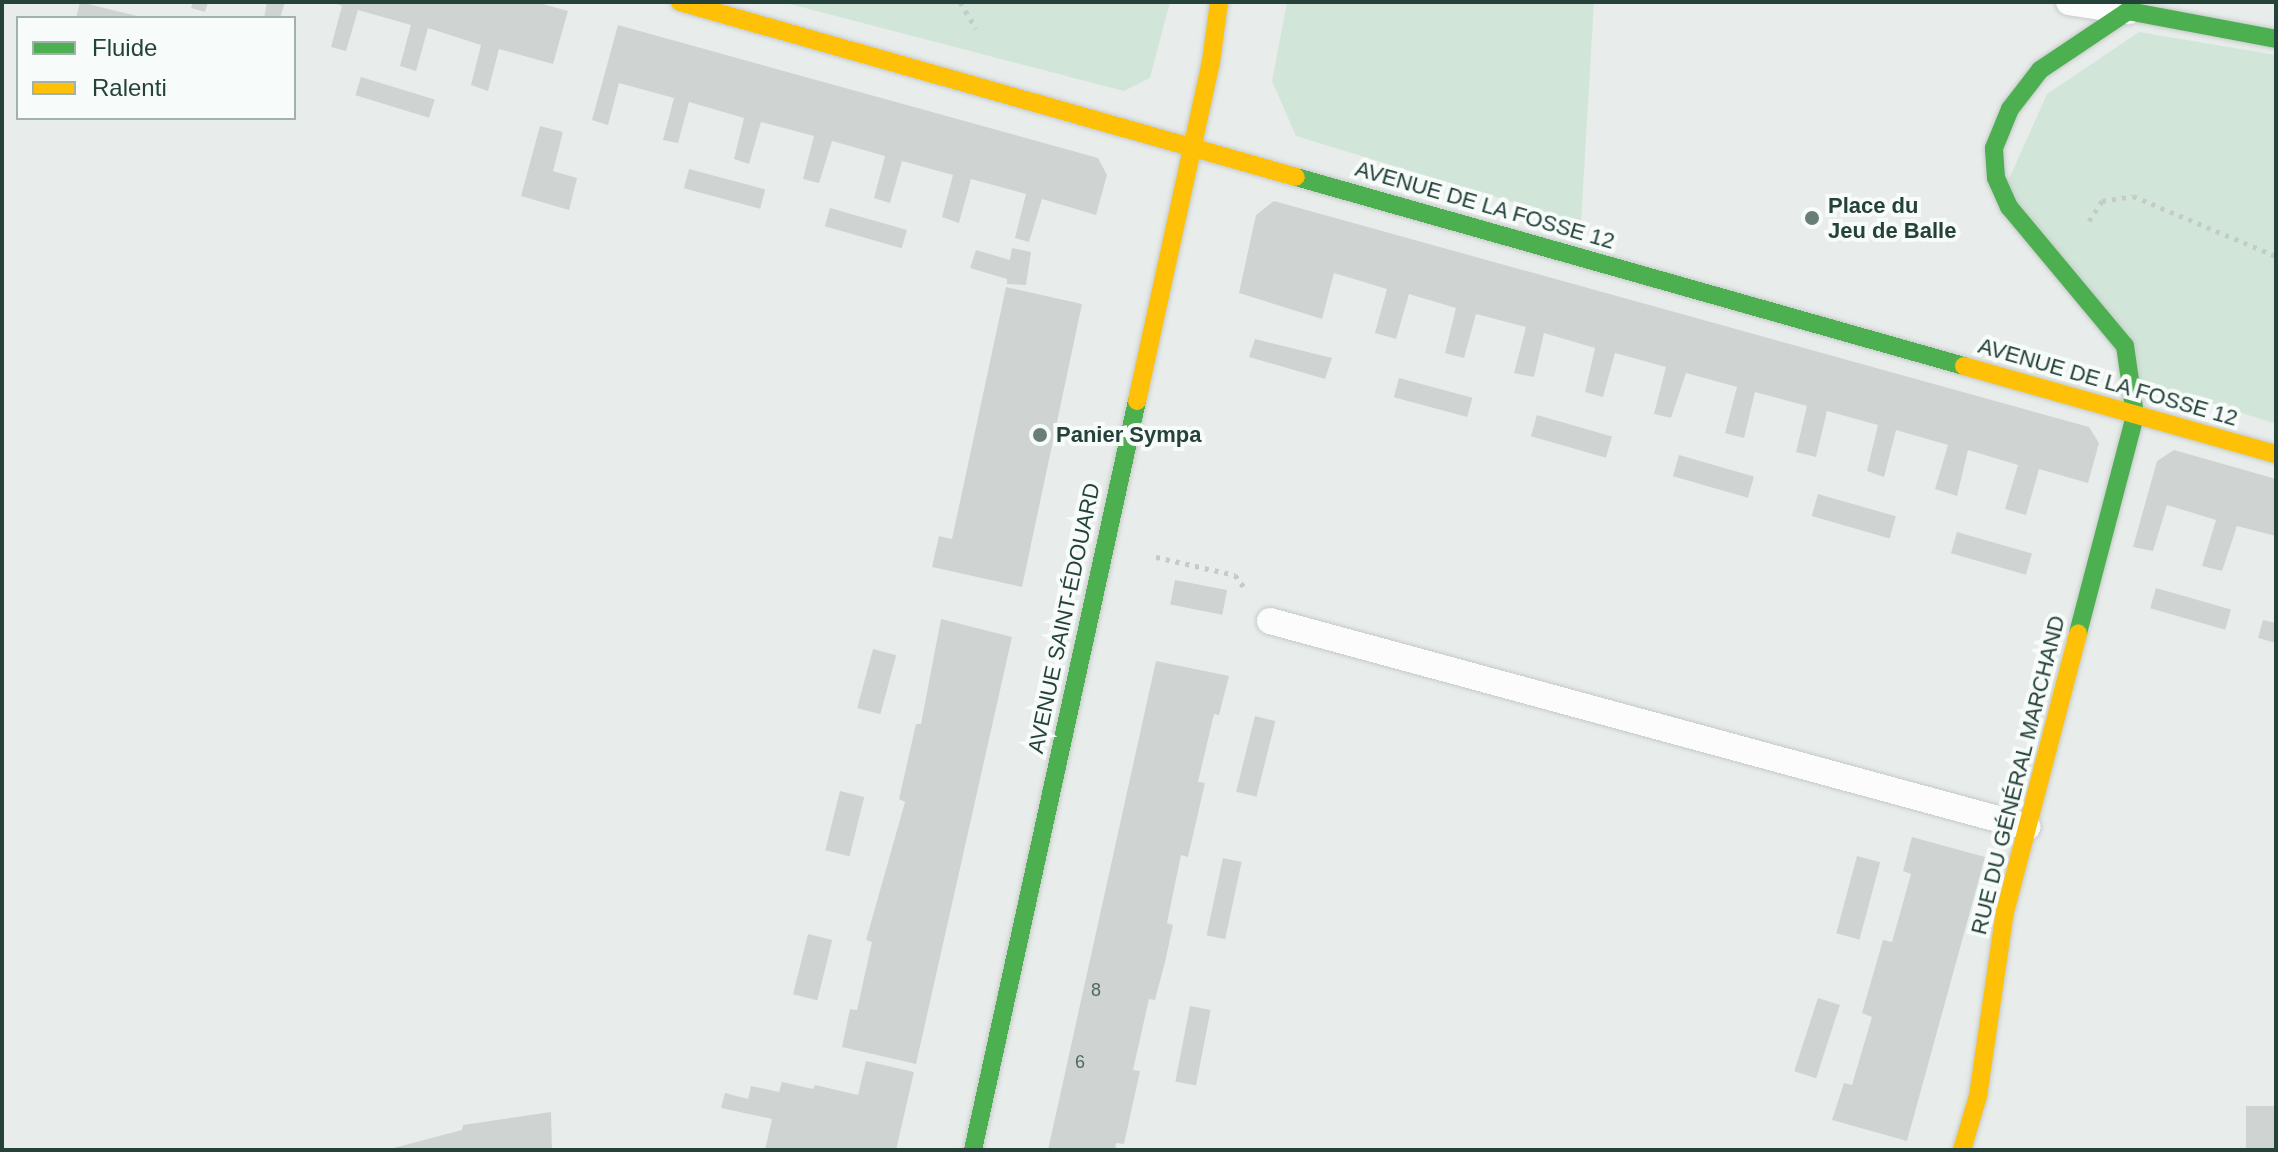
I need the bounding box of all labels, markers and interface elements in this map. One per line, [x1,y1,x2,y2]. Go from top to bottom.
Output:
legend [16,16,296,120]
text: Fluide [92,34,157,61]
text: Ralenti [92,74,167,101]
street label: AVENUE DE LA FOSSE 12 [1352,155,1618,255]
place label: Place du Jeu de Balle [1828,192,1956,244]
marker: Place du Jeu de Balle [1803,209,1821,227]
street label: AVENUE DE LA FOSSE 12 [1975,332,2241,432]
place label: Panier Sympa [1056,422,1202,448]
marker: Panier Sympa [1031,426,1049,444]
street label: AVENUE SAINT-ÉDOUARD [1022,480,1106,756]
street label: RUE DU GÉNÉRAL MARCHAND [1965,612,2071,938]
house number: 8 [1091,979,1101,1001]
house number: 6 [1075,1051,1085,1073]

